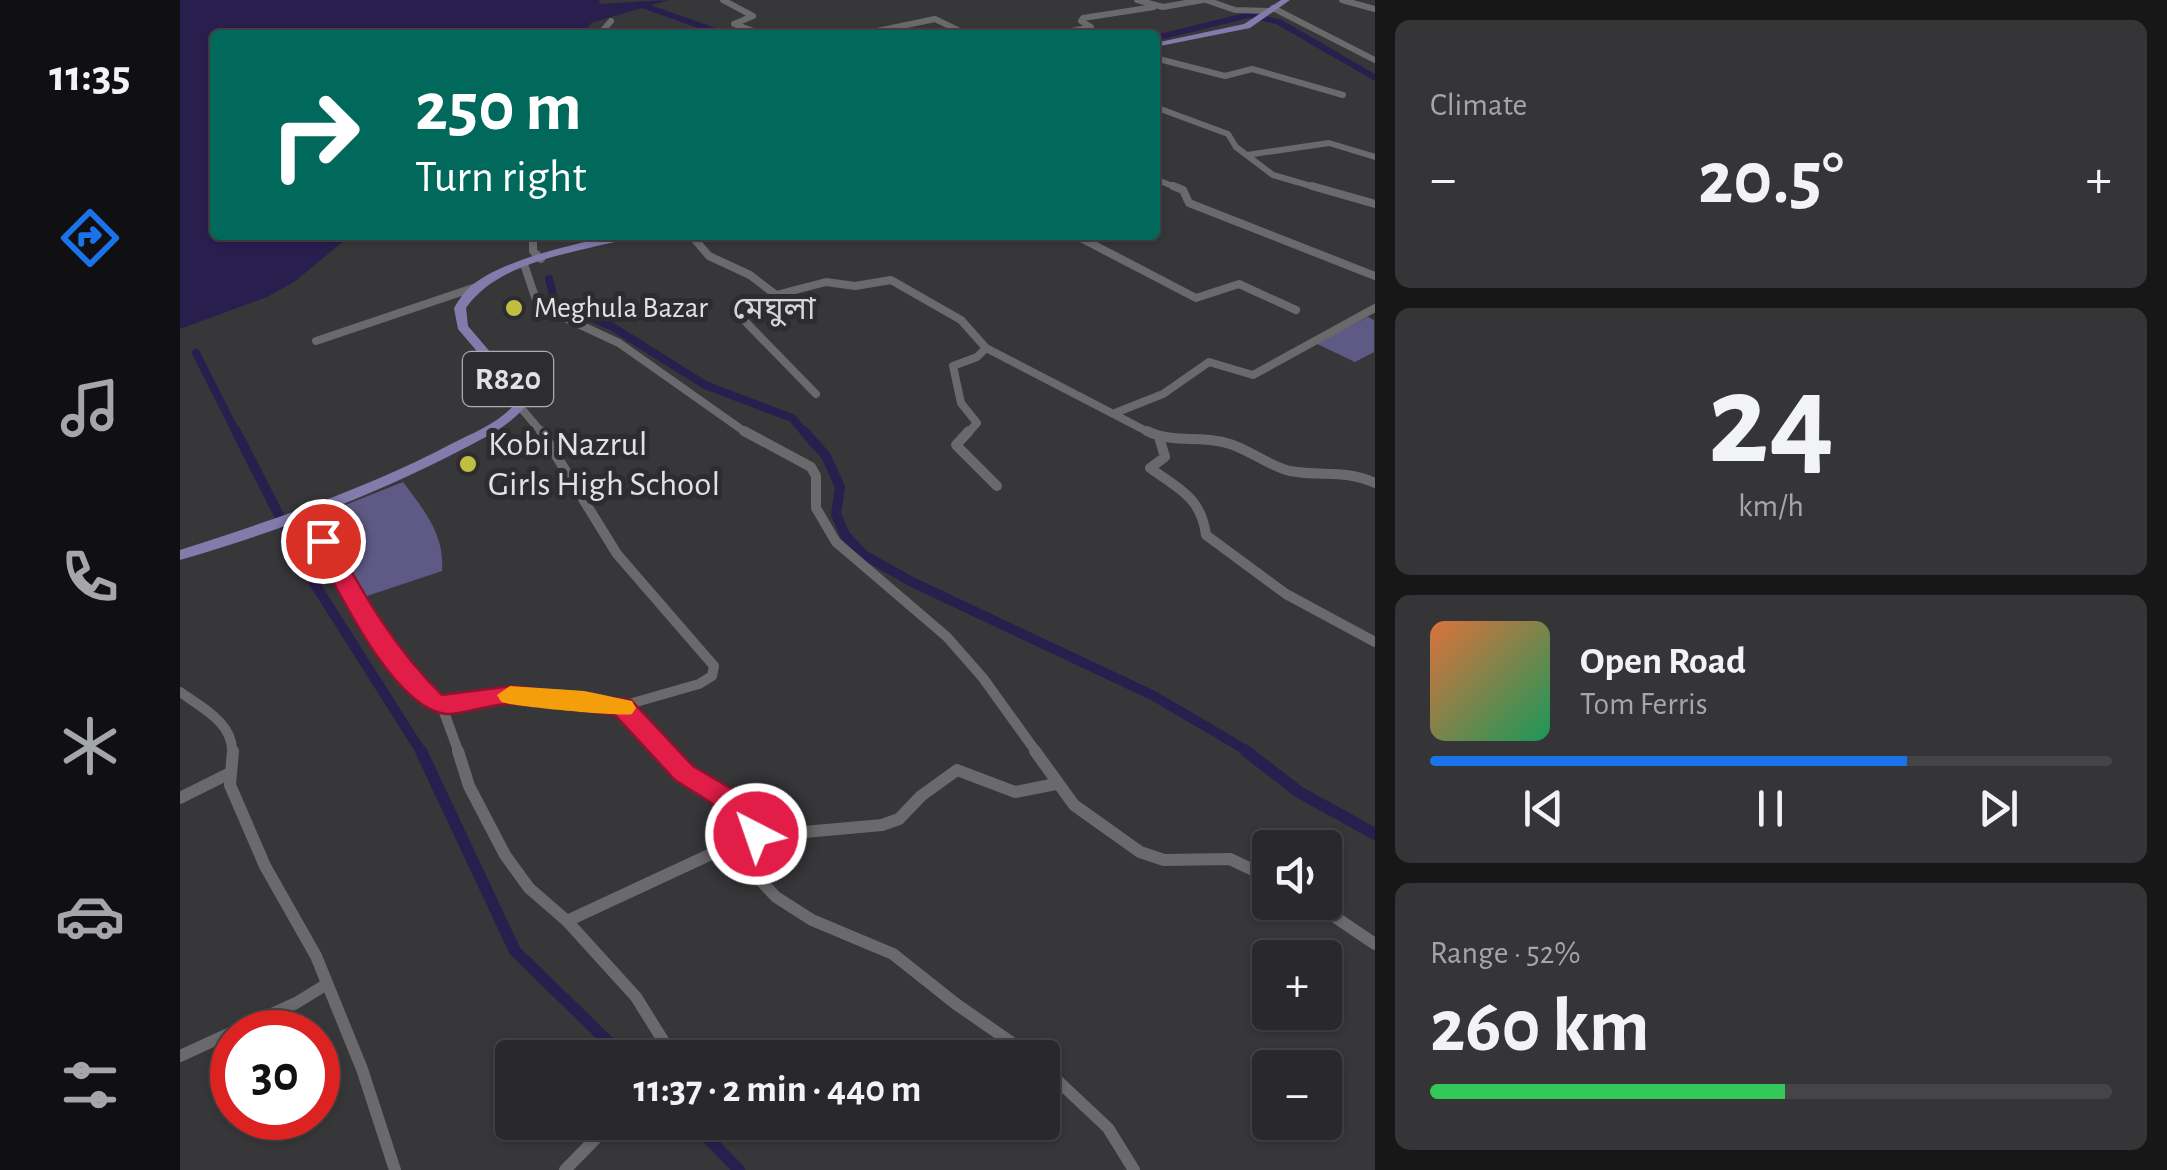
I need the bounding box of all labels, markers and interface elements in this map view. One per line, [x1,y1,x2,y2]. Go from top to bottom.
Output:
text: 11:35 [49,54,131,99]
icon: right [250,70,380,200]
text: 250 m [415,73,582,143]
text: Climate [1430,89,1527,121]
text: 20.5° [1698,142,1844,217]
text: − [1430,152,1456,207]
text: + [2086,152,2112,207]
text: Turn right [415,155,587,200]
icon: directions [55,203,125,273]
place label: Meghula Bazar [534,293,708,323]
district label: মেঘুলা [733,293,816,327]
marker: Meghula Bazar [503,297,525,319]
road number: R820 [463,352,553,406]
text: 24 [1708,357,1834,487]
icon: music [55,373,125,443]
place label: Kobi Nazrul Girls High School [488,427,720,502]
marker: Kobi Nazrul Girls High School [457,453,479,475]
text: km/h [1738,490,1804,522]
pin [281,499,366,584]
icon: arrive [296,514,351,569]
icon: phone [55,542,125,612]
text: Open Road [1580,643,1746,681]
text: Tom Ferris [1580,688,1708,720]
icon: climate [55,711,125,781]
icon: previous [1516,781,1571,836]
icon: pause [1743,781,1798,836]
icon: next [1971,781,2026,836]
position arrow [704,782,808,886]
map controls [1252,830,1342,1140]
button: sound [1252,830,1342,920]
icon: car [55,881,125,951]
text: Range · 52% [1430,937,1581,969]
button: + [1252,940,1342,1030]
text: 260 km [1430,990,1650,1065]
speed limit sign: 30 [210,1010,340,1140]
icon: filters [55,1050,125,1120]
button: − [1252,1050,1342,1140]
text: 11:37 · 2 min · 440 m [634,1071,921,1109]

